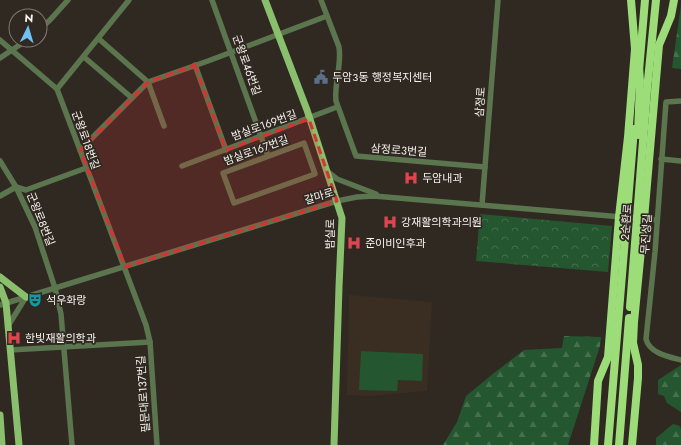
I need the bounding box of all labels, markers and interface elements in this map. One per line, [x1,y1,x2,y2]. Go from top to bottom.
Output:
north arrow [8,8,48,48]
text: N [24,10,34,26]
street label: 군왕로46번길 [229,32,265,98]
public building icon: 두암3동 행정복지센터 [313,69,329,85]
place label: 두암3동 행정복지센터 [332,69,432,85]
street label: 삼정로 [471,86,489,118]
street label: 밤실로169번길 [229,106,299,144]
street label: 군왕로18번길 [68,108,104,172]
street label: 밤실로167번길 [221,131,291,169]
street label: 삼정로3번길 [370,140,428,160]
hospital icon: 두암내과 [403,170,419,186]
place label: 두암내과 [422,170,462,186]
street label: 갈마로 [302,184,336,208]
street label: 군왕로8번길 [23,190,59,248]
street label: 2순환로 [616,203,636,241]
street label: 무진성길 [637,213,655,255]
hospital icon: 강재활의학과의원 [382,214,398,230]
place label: 강재활의학과의원 [401,214,482,230]
street label: 밤실로 [322,219,338,249]
hospital icon: 준이비인후과 [346,235,362,251]
place label: 준이비인후과 [365,235,426,251]
theatre icon: 석우화랑 [27,292,43,308]
place label: 석우화랑 [46,292,86,308]
hospital icon: 한빛재활의학과 [6,330,22,346]
place label: 한빛재활의학과 [25,330,96,346]
street label: 필문대로137번길 [132,355,154,433]

